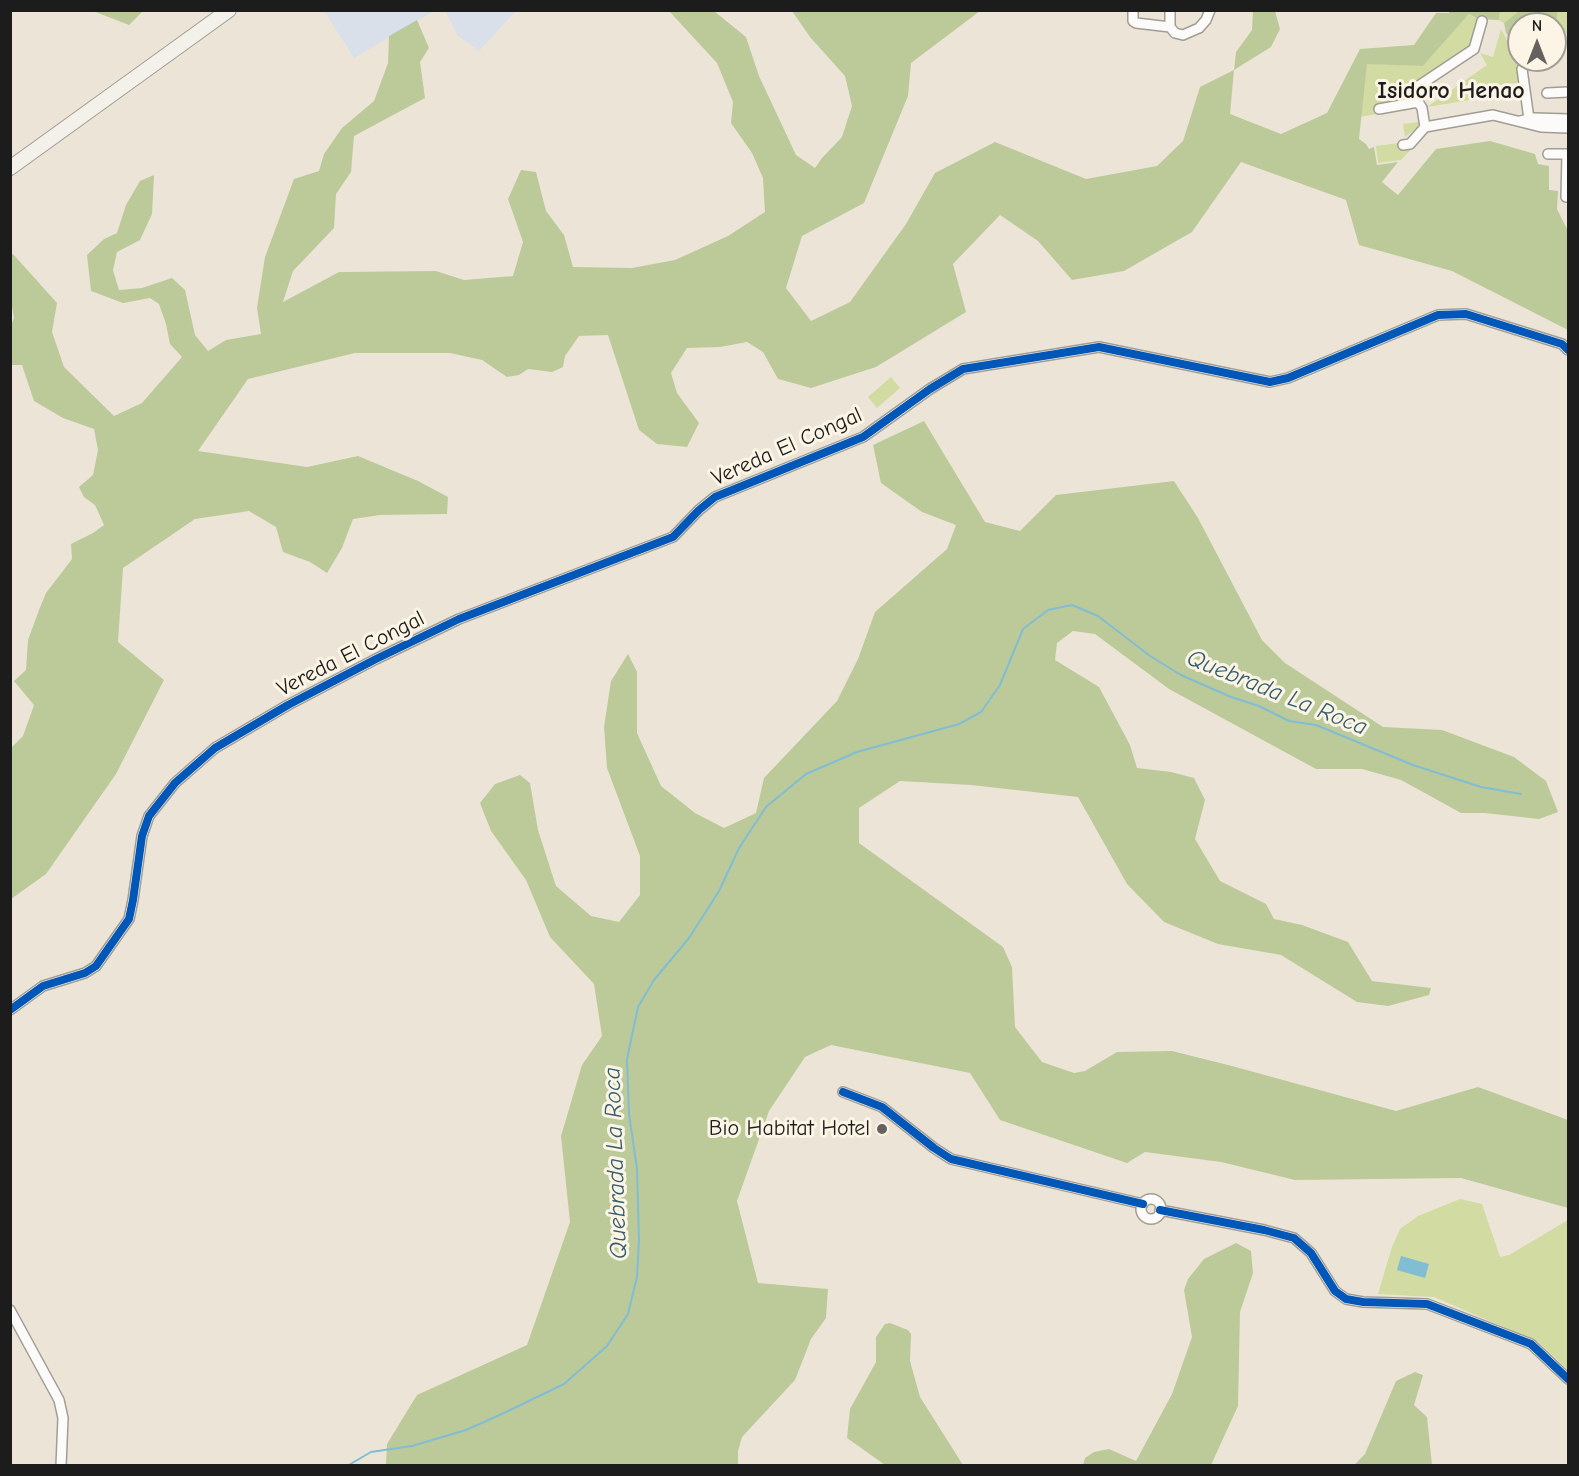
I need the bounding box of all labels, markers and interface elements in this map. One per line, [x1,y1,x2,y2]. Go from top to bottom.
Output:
north arrow [1507,12,1567,72]
text: N [1532,17,1542,35]
district label: Isidoro Henao [1377,77,1525,105]
street label: Vereda El Congal [708,402,866,492]
street label: Vereda El Congal [273,606,429,702]
water label: Quebrada La Roca [1183,644,1371,742]
water label: Quebrada La Roca [598,1067,634,1259]
place label: Bio Habitat Hotel [709,1116,870,1142]
marker: Bio Habitat Hotel [875,1122,889,1136]

